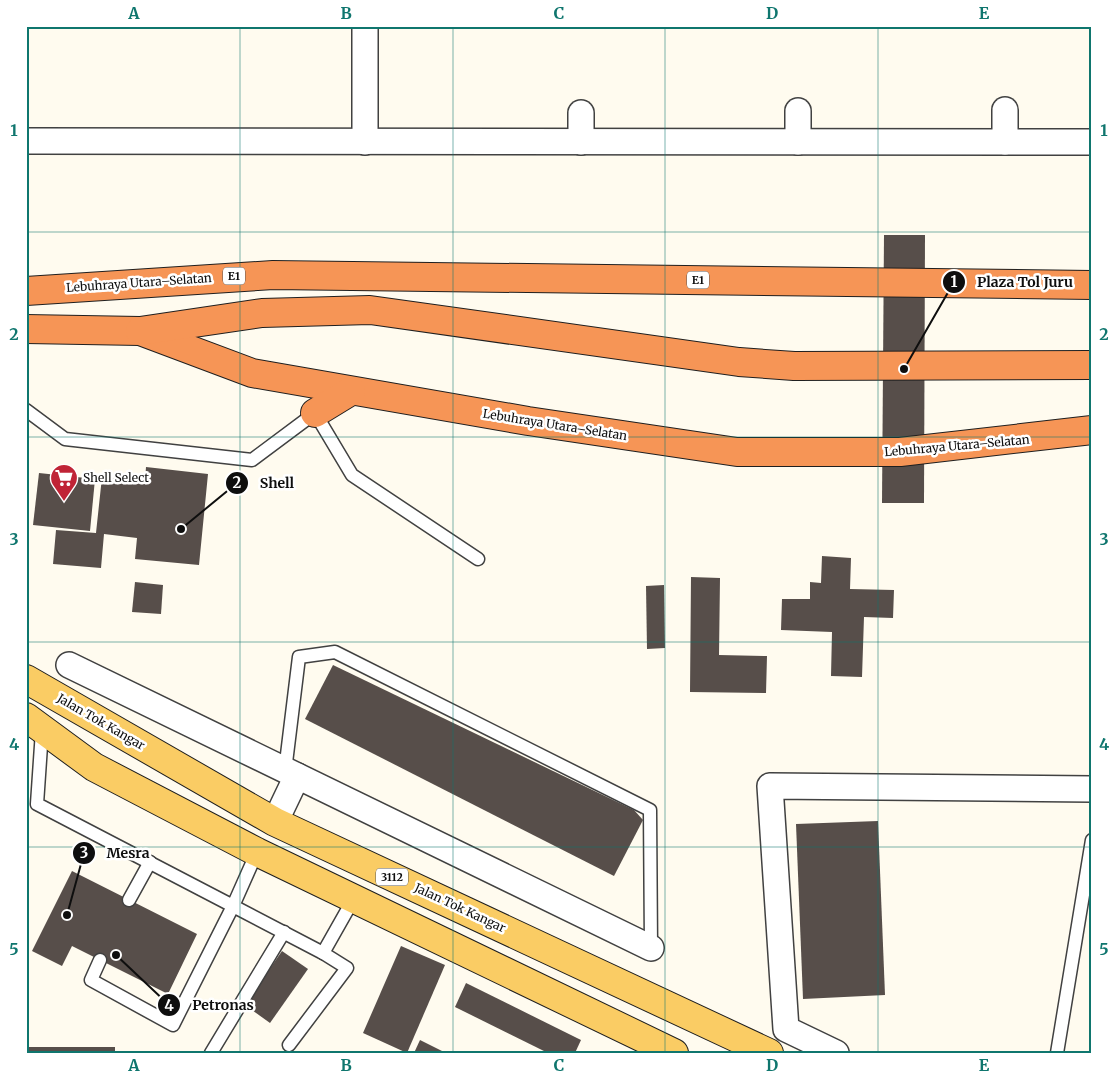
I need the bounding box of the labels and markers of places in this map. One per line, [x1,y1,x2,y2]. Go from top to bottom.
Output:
callout: Plaza Tol Juru [942,268,1083,297]
supermarket icon: Shell Select [49,463,79,502]
callout: Shell [225,468,304,497]
place label: Shell Select [83,470,149,485]
callout: Mesra [72,838,160,867]
callout: Petronas [157,991,263,1020]

